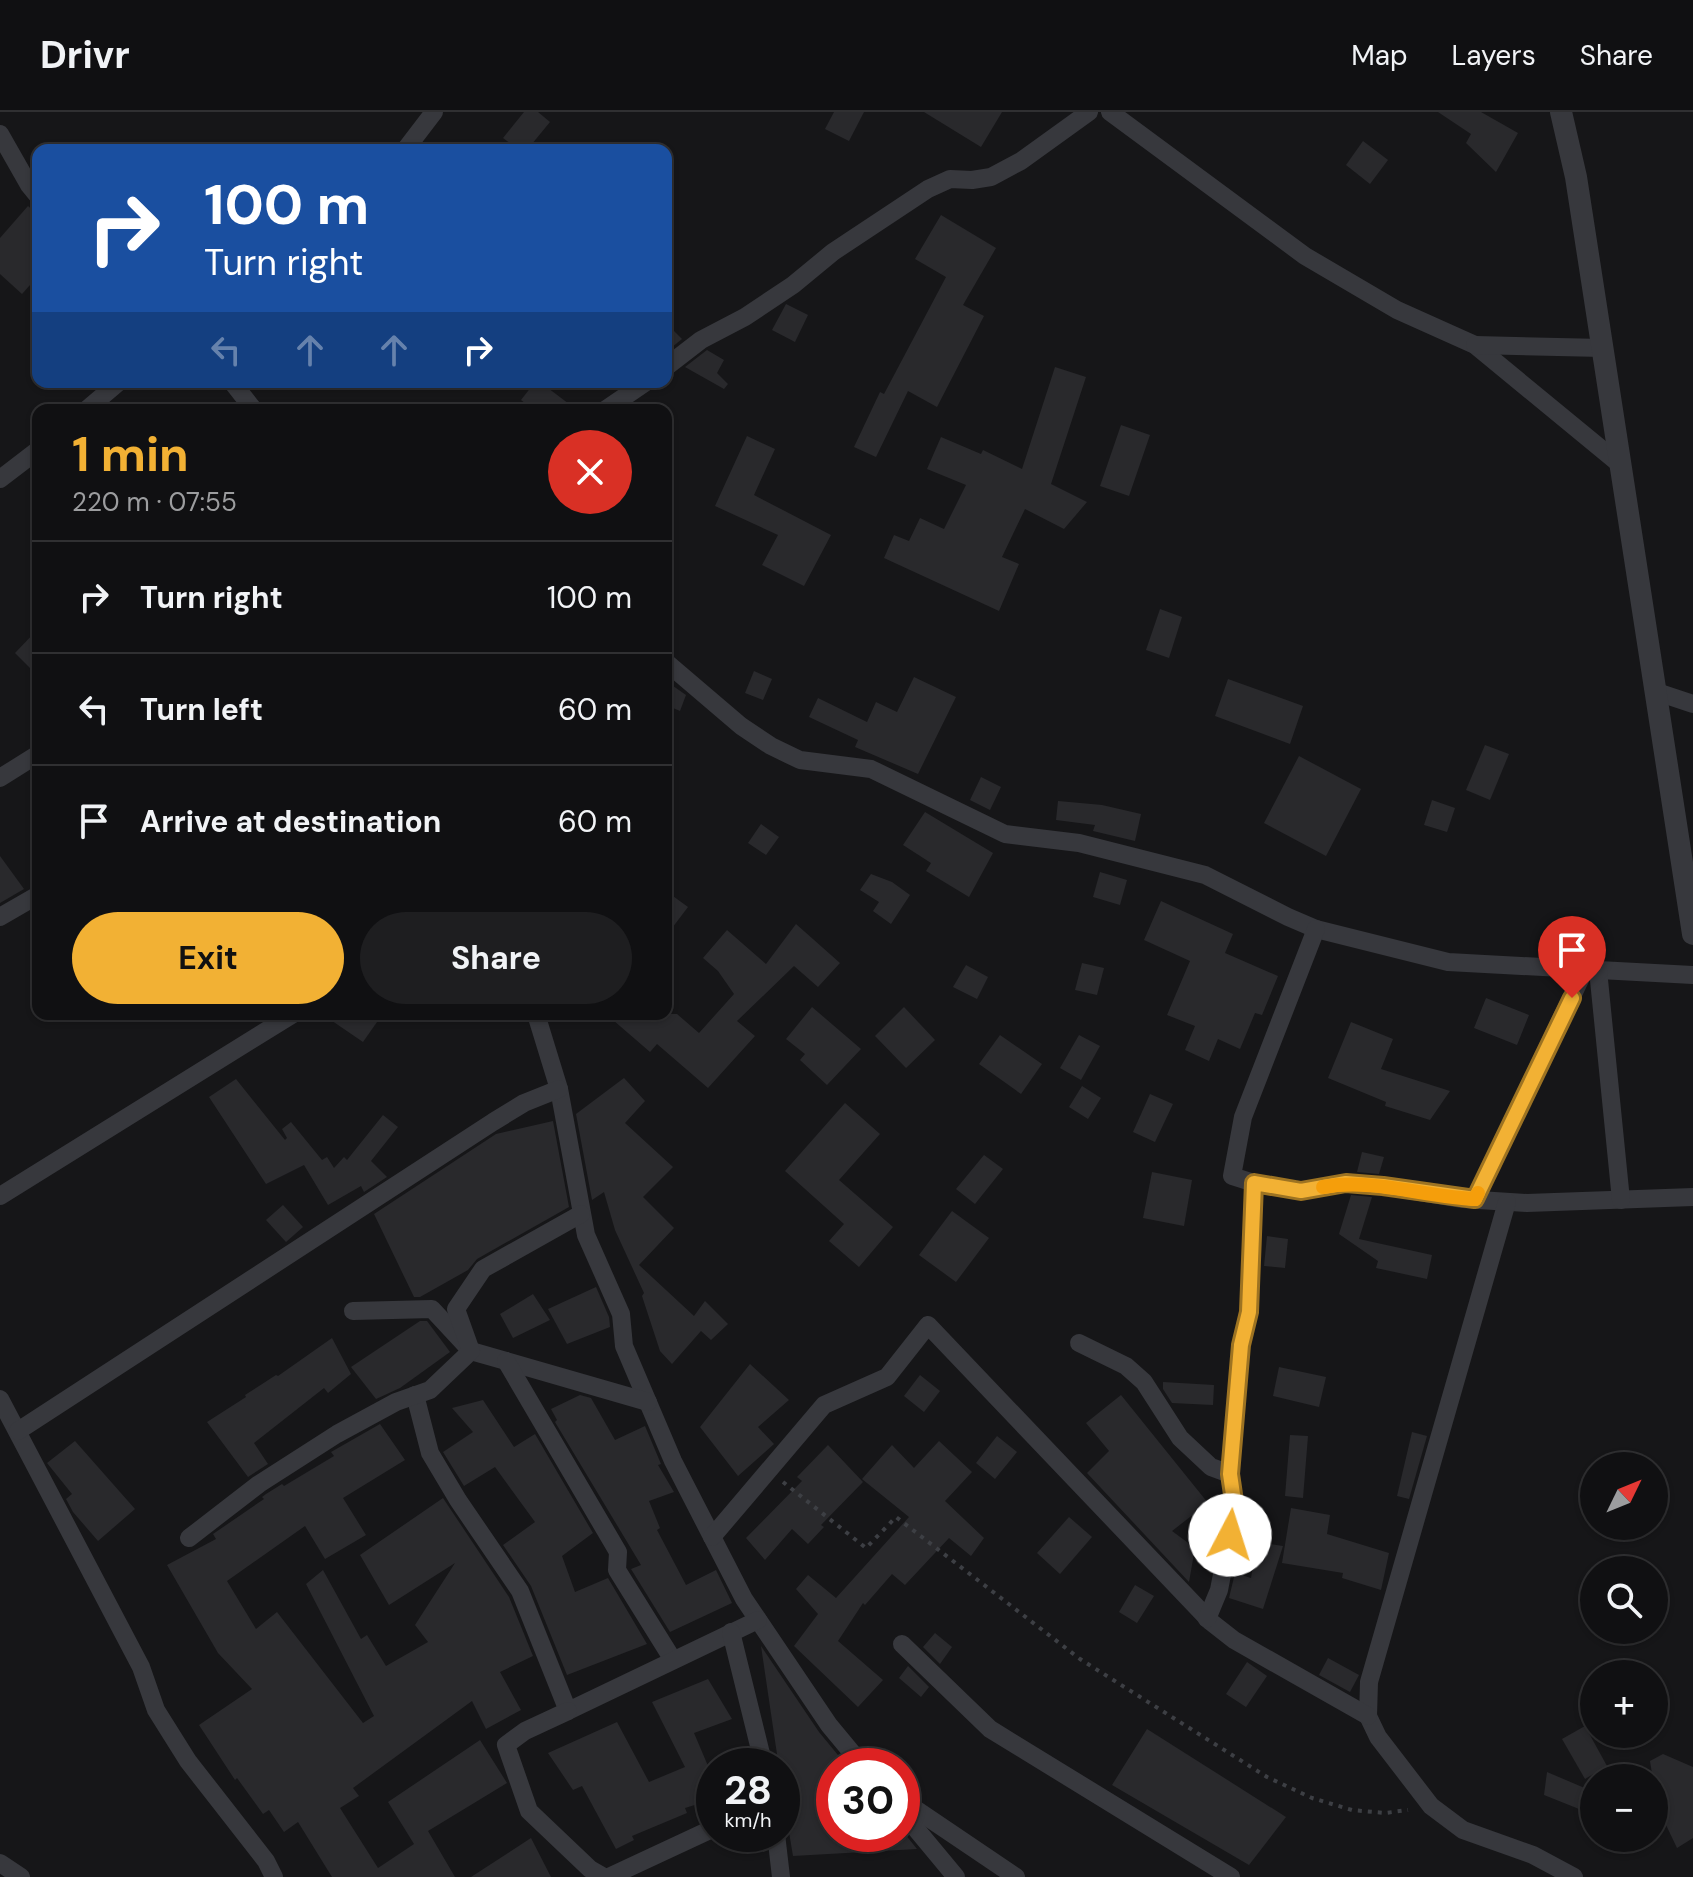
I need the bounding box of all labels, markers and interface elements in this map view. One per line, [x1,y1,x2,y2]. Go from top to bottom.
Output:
text: Drivr [40,30,130,80]
text: Map [1351,37,1408,74]
text: Layers [1452,37,1536,74]
text: Share [1580,37,1653,74]
text: 100 m [204,168,369,241]
icon: right [72,176,176,280]
text: Turn right [204,239,363,286]
icon: left [204,328,248,372]
icon: ahead [288,328,332,372]
icon: ahead [372,328,416,372]
icon: right [456,328,500,372]
text: 1 min [72,423,189,486]
button: close [548,430,632,514]
text: 220 m · 07:55 [72,485,237,519]
icon: right [72,575,116,619]
text: Turn right [140,578,283,617]
text: 100 m [547,578,632,617]
icon: left [72,687,116,731]
text: Turn left [140,690,263,729]
text: 60 m [558,690,632,729]
icon: arrive [72,799,116,843]
text: Arrive at destination [140,802,441,841]
text: 60 m [558,802,632,841]
button: Exit [72,912,344,1004]
button: Share [360,912,632,1004]
pin [1538,916,1606,998]
icon: arrive [1550,928,1594,972]
north arrow [1580,1452,1668,1540]
map controls [1580,1452,1668,1852]
position arrow [1188,1493,1272,1577]
button: search [1580,1556,1668,1644]
button: + [1580,1660,1668,1748]
speed limit sign: 30 [816,1748,920,1852]
text: 28 [724,1764,772,1816]
button: − [1580,1764,1668,1852]
text: km/h [724,1807,772,1833]

